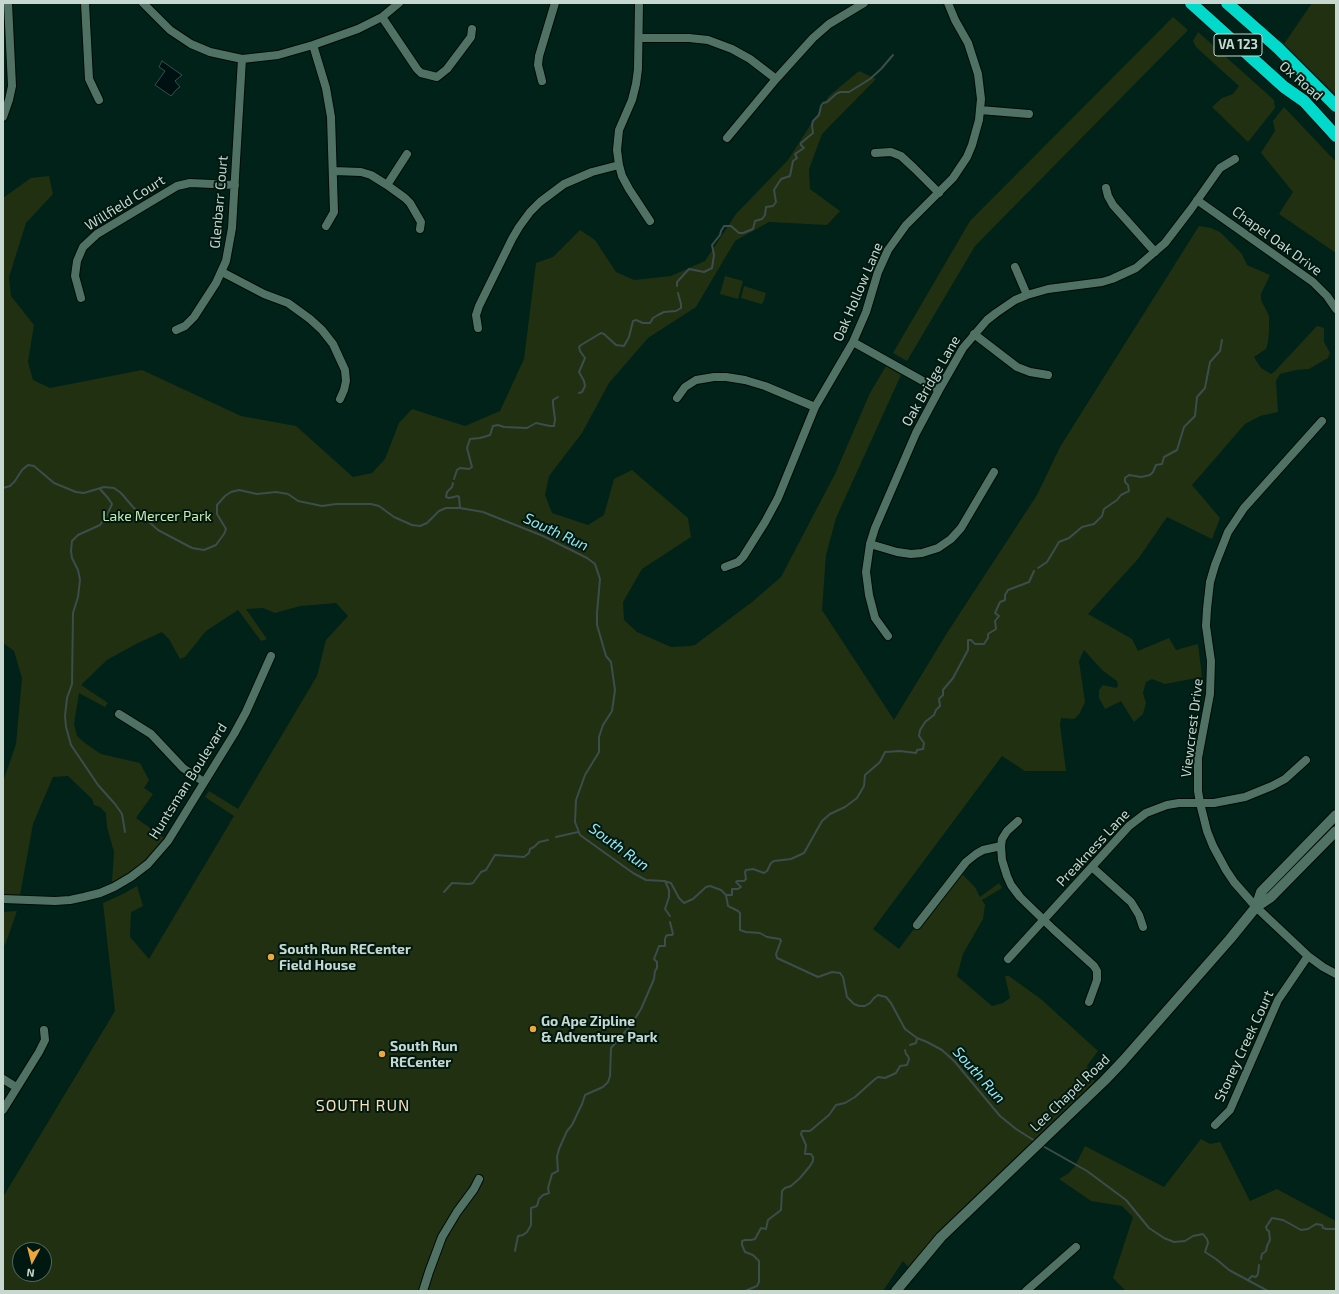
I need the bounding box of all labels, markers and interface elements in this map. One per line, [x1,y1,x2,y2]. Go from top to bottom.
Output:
road number: VA 123 [1214,34,1262,56]
street label: Ox Road [1276,58,1326,104]
street label: Glenbarr Court [207,155,231,249]
street label: Willfield Court [82,172,168,234]
street label: Chapel Oak Drive [1229,203,1325,279]
street label: Oak Hollow Lane [830,240,886,344]
street label: Oak Bridge Lane [898,333,964,429]
park label: Lake Mercer Park [102,508,212,524]
water label: South Run [521,509,591,555]
street label: Viewcrest Drive [1178,678,1206,778]
street label: Huntsman Boulevard [145,720,231,842]
street label: Preakness Lane [1053,806,1133,890]
water label: South Run [586,819,652,875]
place label: South Run RECenter Field House [279,941,411,974]
marker: South Run RECenter Field House [266,952,276,962]
street label: Stoney Creek Court [1211,988,1277,1104]
place label: Go Ape Zipline & Adventure Park [541,1013,658,1046]
marker: Go Ape Zipline & Adventure Park [528,1024,538,1034]
place label: South Run RECenter [390,1038,458,1070]
water label: South Run [949,1043,1009,1107]
marker: South Run RECenter [377,1049,387,1059]
street label: Lee Chapel Road [1027,1051,1113,1135]
district label: SOUTH RUN [316,1096,410,1116]
north arrow [12,1242,52,1282]
text: N [26,1266,35,1280]

